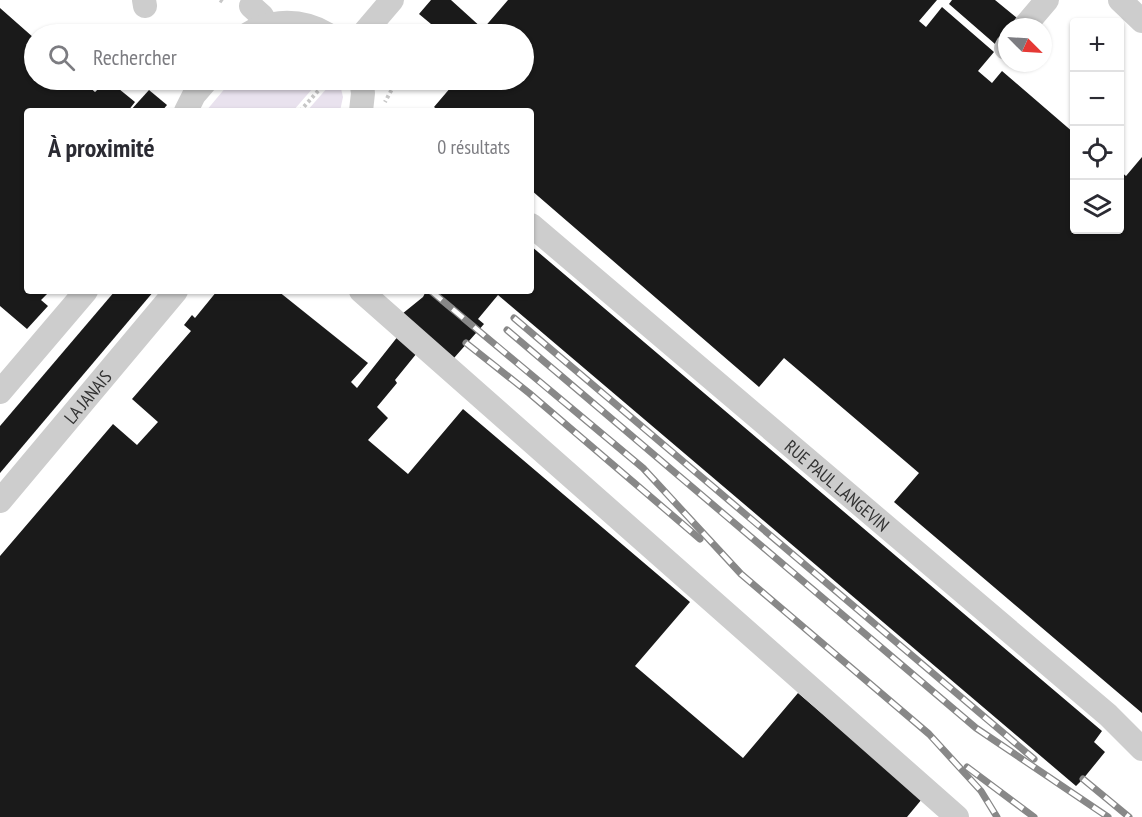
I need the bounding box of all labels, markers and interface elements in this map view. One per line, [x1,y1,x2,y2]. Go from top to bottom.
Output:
north arrow [998,18,1052,72]
map controls [1070,18,1124,234]
button: + [1070,18,1124,72]
search box [24,24,534,90]
icon: search [45,41,78,74]
text: Rechercher [93,43,177,71]
button: − [1070,72,1124,126]
button: locate [1070,126,1124,180]
text: À proximité [48,131,155,164]
text: 0 résultats [437,134,510,160]
button: layers [1070,180,1124,234]
street label: LA JANAIS [59,365,116,428]
street label: RUE PAUL LANGEVIN [780,434,894,536]

